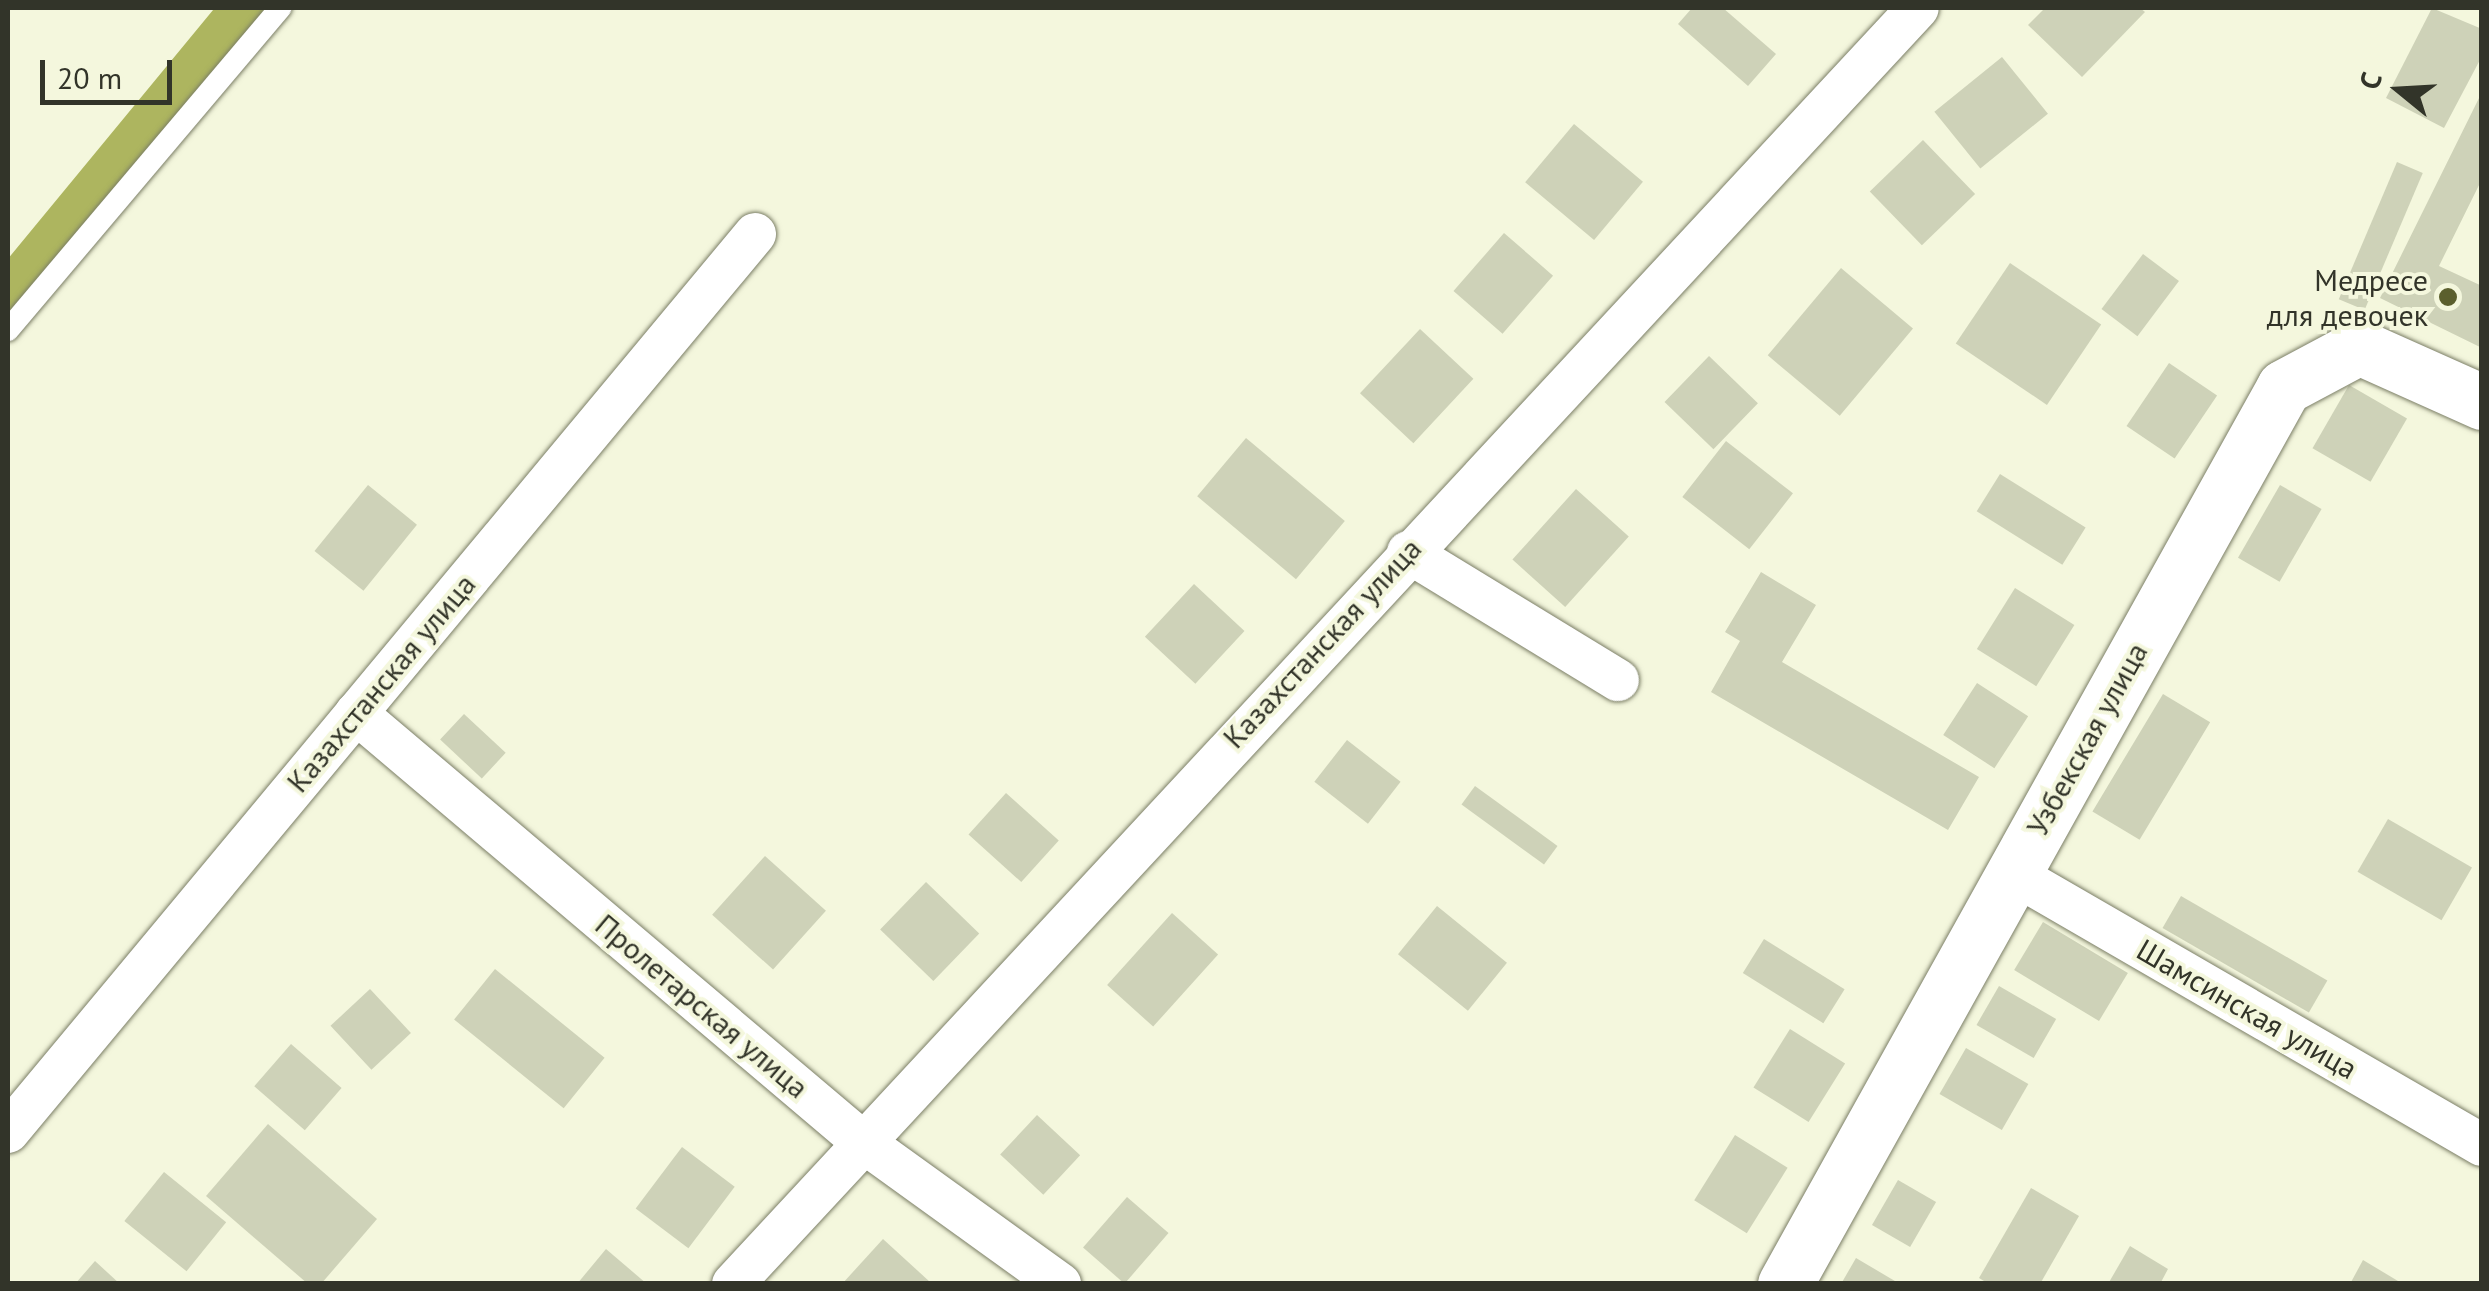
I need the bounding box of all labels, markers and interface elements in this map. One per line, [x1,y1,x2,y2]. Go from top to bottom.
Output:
scale bar [45,40,178,102]
north arrow [2349,40,2449,140]
text: 20 m [57,58,122,97]
text: С [2350,67,2390,94]
place label: Медресе для девочек [2267,262,2428,332]
marker: Медресе для девочек [2437,286,2459,308]
street label: Казахстанская улица [1216,531,1428,755]
street label: Казахстанская улица [279,567,483,799]
street label: Узбекская улица [2019,636,2155,842]
street label: Пролетарская улица [588,907,816,1105]
street label: Шамсинская улица [2131,931,2363,1087]

